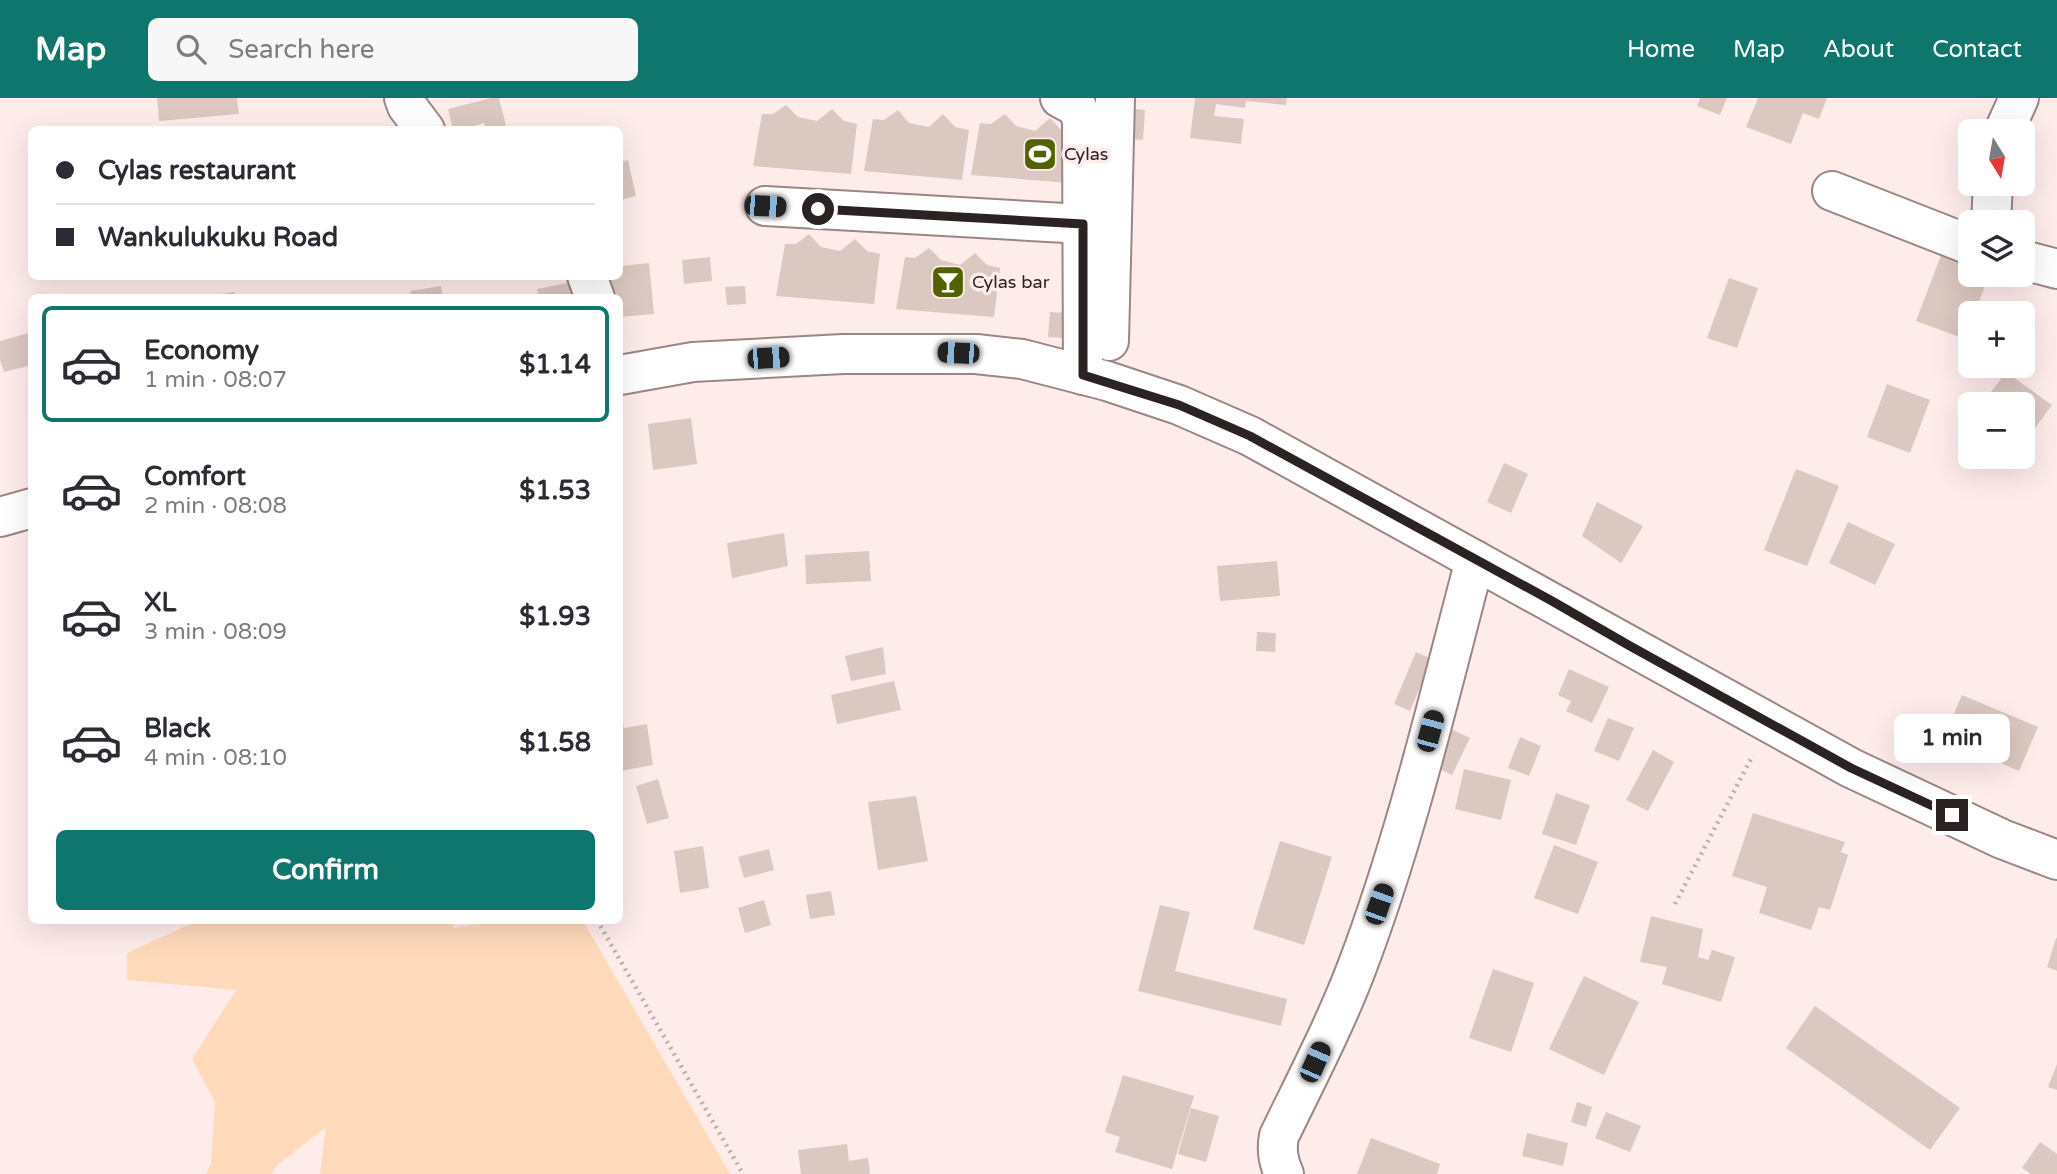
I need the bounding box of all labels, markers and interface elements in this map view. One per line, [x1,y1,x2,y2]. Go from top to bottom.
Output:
search box [148,18,638,81]
text: Map [35,30,106,69]
icon: search [172,30,210,68]
text: Search here [228,34,374,65]
text: Home [1627,35,1695,64]
text: Map [1733,35,1785,64]
text: About [1823,35,1894,64]
text: Contact [1932,35,2022,64]
north arrow [1958,119,2035,196]
map controls [1958,119,2035,469]
sports icon: Cylas [1021,135,1059,173]
place label: Cylas [1064,143,1109,165]
text: Cylas restaurant [98,155,296,186]
route start [802,193,834,225]
car [744,194,787,218]
button: layers [1958,210,2035,287]
text: Wankulukuku Road [98,222,338,253]
bar icon: Cylas bar [929,263,967,301]
place label: Cylas bar [972,271,1050,293]
button: + [1958,301,2035,378]
icon: car [60,333,123,396]
text: Economy [144,335,259,366]
car [937,342,980,364]
car [747,346,790,370]
text: $1.14 [519,349,591,380]
text: 1 min · 08:07 [144,366,287,394]
button: − [1958,392,2035,469]
icon: car [60,459,123,522]
text: Comfort [144,461,246,492]
text: $1.53 [519,475,591,506]
text: 2 min · 08:08 [144,492,287,520]
icon: car [60,585,123,648]
text: XL [144,587,176,618]
text: $1.93 [519,601,591,632]
text: 3 min · 08:09 [144,618,287,646]
car [1415,708,1446,754]
icon: car [60,711,123,774]
text: Black [144,713,211,744]
callout: 1 min [1894,714,2010,762]
text: 1 min [1921,724,1983,752]
text: $1.58 [519,727,591,758]
text: 4 min · 08:10 [144,744,287,772]
route end [1936,799,1968,831]
button: Confirm [56,830,595,910]
car [1363,881,1396,927]
car [1297,1039,1334,1085]

